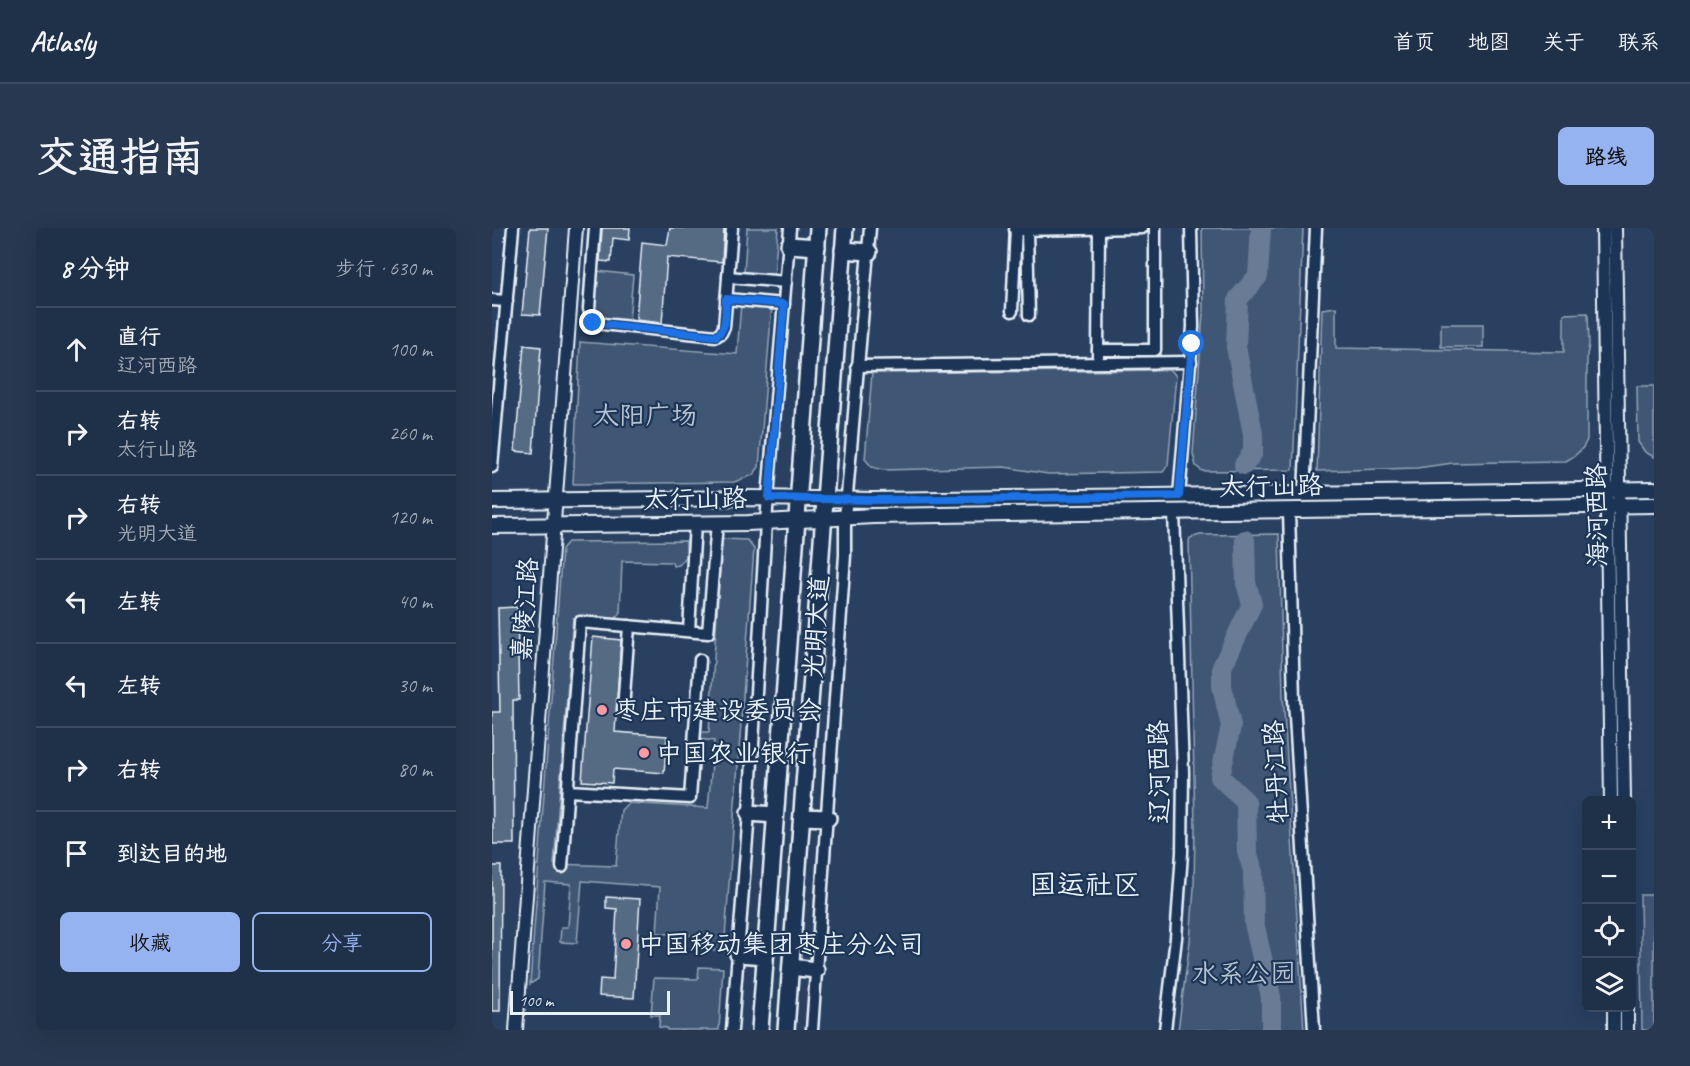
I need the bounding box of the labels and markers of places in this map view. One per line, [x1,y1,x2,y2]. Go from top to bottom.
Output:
place label: 枣庄市建设委员会 [614,694,822,727]
marker: 枣庄市建设委员会 [595,703,609,717]
place label: 中国农业银行 [656,737,812,770]
marker: 中国农业银行 [637,746,651,760]
place label: 中国移动集团枣庄分公司 [638,928,924,961]
marker: 中国移动集团枣庄分公司 [619,937,633,951]

